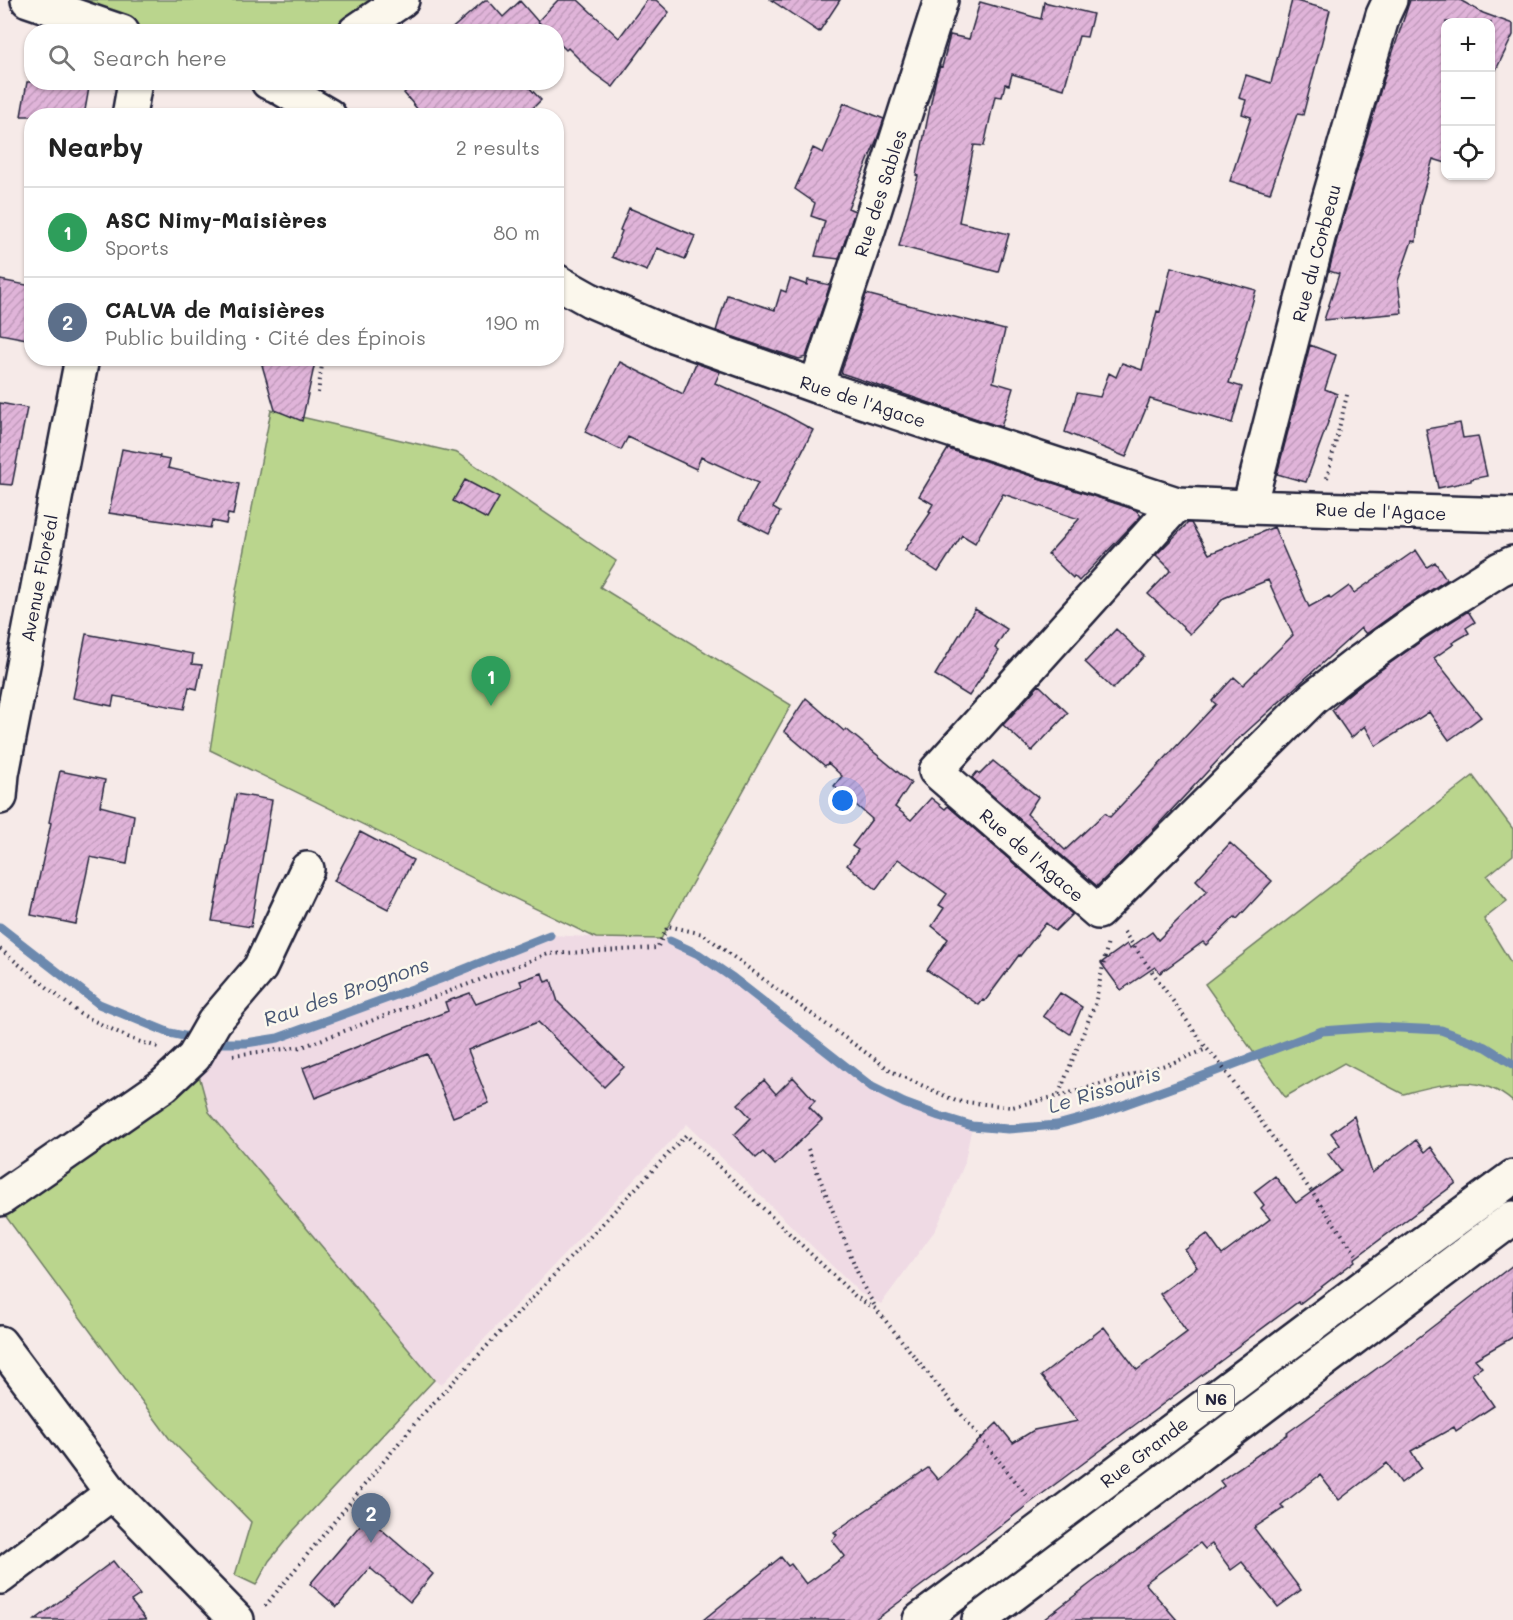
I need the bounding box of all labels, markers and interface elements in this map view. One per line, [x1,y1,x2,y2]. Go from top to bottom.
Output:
map controls [1441,18,1495,180]
button: + [1441,18,1495,72]
search box [24,24,564,90]
icon: search [45,41,78,74]
text: Search here [93,43,227,72]
button: − [1441,72,1495,126]
street label: Rue des Sables [848,126,912,260]
button: locate [1441,126,1495,180]
text: Nearby [48,130,143,164]
text: 2 results [456,134,540,160]
street label: Rue du Corbeau [1286,182,1346,324]
text: ASC Nimy-Maisières [105,205,327,234]
text: 1 [63,219,72,245]
text: 80 m [493,219,540,245]
text: Sports [105,234,169,260]
text: CALVA de Maisières [105,295,325,324]
text: 2 [62,309,73,335]
text: 190 m [485,309,540,335]
text: Public building · Cité des Épinois [105,324,426,350]
street label: Rue de l'Agace [797,369,929,433]
street label: Rue de l'Agace [1315,497,1447,525]
street label: Avenue Floréal [15,512,63,644]
pin: 1 [472,656,510,706]
your location [828,786,857,815]
street label: Rue de l'Agace [975,803,1089,907]
water label: Rau des Brognons [260,950,432,1032]
water label: Le Rissouris [1045,1060,1163,1118]
road number: N6 [1198,1385,1234,1411]
street label: Rue Grande [1095,1411,1193,1493]
pin: 2 [352,1494,391,1543]

